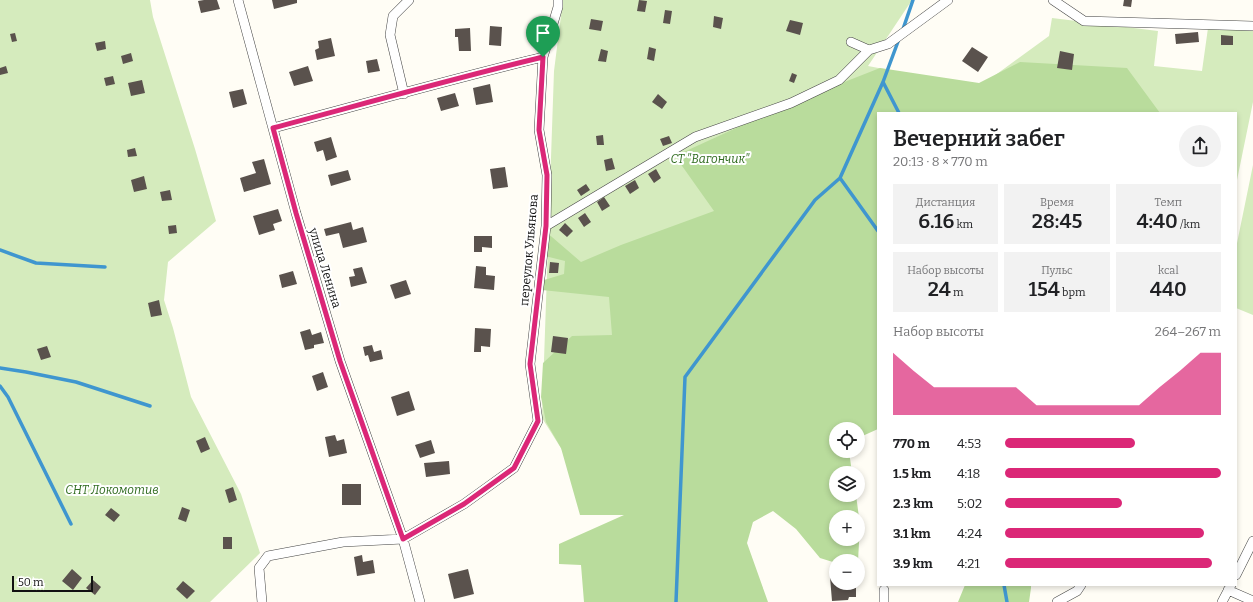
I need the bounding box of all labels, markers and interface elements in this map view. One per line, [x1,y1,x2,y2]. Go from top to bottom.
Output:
pin [526,16,560,57]
icon: arrive [532,22,554,44]
text: Вечерний забег [893,125,1065,152]
button: share [1179,125,1221,167]
park label: СТ "Вагончик" [670,152,750,166]
text: 20:13 · 8 × 770 m [893,154,988,169]
street label: переулок Ульянова [517,193,541,306]
text: Дистанция [916,196,975,209]
text: Время [1040,196,1074,209]
text: Темп [1155,196,1182,209]
text: 6.16 [918,209,954,233]
text: 28:45 [1032,209,1082,233]
text: 4:40 [1136,209,1178,233]
text: km [954,218,973,231]
text: /km [1178,218,1200,231]
street label: улица Ленина [306,225,344,310]
text: Набор высоты [907,264,984,277]
text: Пульс [1041,264,1073,277]
text: kcal [1158,264,1179,277]
text: 24 [928,277,951,301]
text: 154 [1029,277,1060,301]
text: 440 [1150,277,1187,301]
text: m [951,286,964,299]
text: bpm [1060,286,1085,299]
text: Набор высоты [893,324,984,339]
text: 264–267 m [1155,324,1221,339]
map controls [829,422,865,590]
button: locate [829,422,865,458]
text: 770 m [893,436,930,451]
text: 4:53 [957,436,981,451]
button: layers [829,466,865,502]
text: 1.5 km [893,466,931,481]
text: 4:18 [957,466,980,481]
park label: СНТ Локомотив [65,483,159,497]
text: 2.3 km [893,496,933,511]
text: 5:02 [957,496,982,511]
button: + [829,510,865,546]
text: 3.1 km [893,526,931,541]
text: 4:24 [957,526,982,541]
button: − [829,554,865,590]
text: 3.9 km [893,556,933,571]
text: 4:21 [957,556,980,571]
scale bar [12,574,93,593]
text: 50 m [18,576,44,589]

